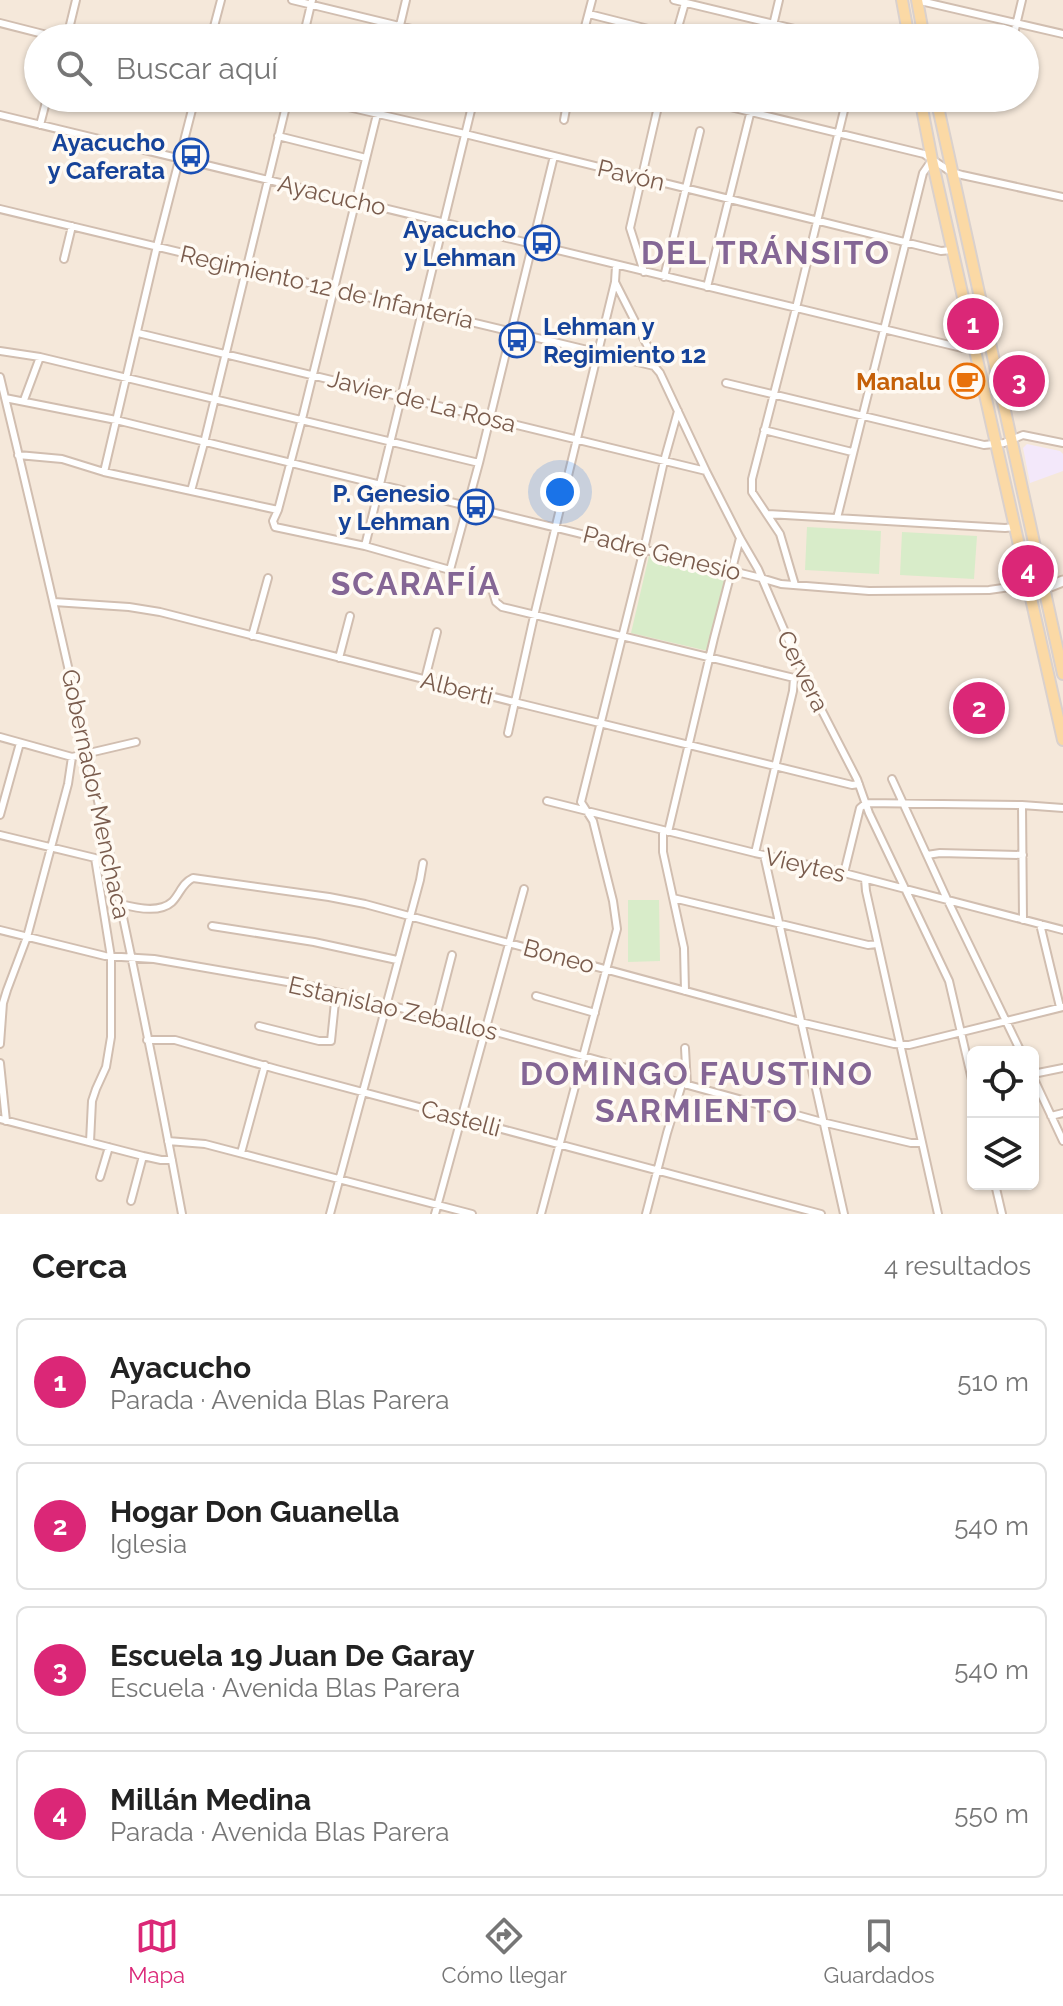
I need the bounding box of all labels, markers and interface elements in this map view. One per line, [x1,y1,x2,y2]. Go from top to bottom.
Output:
search box [24,24,1039,112]
icon: search [52,46,96,90]
text: Buscar aquí [116,51,278,86]
place label: Ayacucho y Caferata [47,128,165,185]
bus stop icon: Ayacucho y Caferata [172,137,210,175]
street label: Pavón [595,153,667,197]
street label: Ayacucho [275,168,389,222]
place label: Ayacucho y Lehman [403,215,516,272]
bus stop icon: Ayacucho y Lehman [523,224,561,262]
district label: DEL TRÁNSITO [641,234,891,271]
street label: Regimiento 12 de Infantería [177,239,477,335]
pin: 1 [947,294,999,354]
place label: Lehman y Regimiento 12 [543,312,706,369]
bus stop icon: Lehman y Regimiento 12 [498,321,536,359]
pin: 3 [993,351,1045,411]
cafe icon: Manalu [948,362,986,400]
street label: Javier de La Rosa [325,364,519,438]
place label: Manalu [856,367,941,396]
your location [540,472,580,512]
place label: P. Genesio y Lehman [333,479,450,536]
bus stop icon: P. Genesio y Lehman [457,488,495,526]
street label: Padre Genesio [580,519,744,587]
pin: 4 [1002,541,1054,601]
district label: SCARAFÍA [331,565,501,602]
street label: Cervera [771,626,835,716]
street label: Alberti [418,665,496,711]
street label: Gobernador Menchaca [55,667,137,921]
pin: 2 [953,678,1005,738]
street label: Vieytes [762,842,848,888]
street label: Boneo [520,933,598,979]
street label: Estanislao Zeballos [286,970,500,1046]
map controls [967,1046,1039,1190]
button: locate [967,1046,1039,1118]
district label: DOMINGO FAUSTINO SARMIENTO [520,1055,874,1129]
street label: Castelli [418,1093,504,1143]
button: layers [967,1118,1039,1190]
text: Cerca [32,1246,127,1286]
text: 4 resultados [884,1251,1031,1281]
text: Ayacucho [110,1350,251,1385]
text: 1 [54,1367,66,1397]
text: 510 m [957,1367,1029,1397]
text: Parada · Avenida Blas Parera [110,1385,449,1415]
text: Hogar Don Guanella [110,1494,399,1529]
text: 2 [53,1511,67,1541]
text: 540 m [954,1511,1029,1541]
text: Iglesia [110,1529,187,1559]
text: Escuela 19 Juan De Garay [110,1638,475,1673]
text: 3 [53,1655,67,1685]
text: 540 m [954,1655,1029,1685]
text: Escuela · Avenida Blas Parera [110,1673,460,1703]
text: Millán Medina [110,1782,311,1817]
text: 4 [53,1799,67,1829]
text: 550 m [954,1799,1029,1829]
text: Parada · Avenida Blas Parera [110,1817,449,1847]
tab: Mapa [128,1914,185,1988]
tab: Cómo llegar [442,1914,567,1988]
tab: Guardados [823,1914,935,1988]

